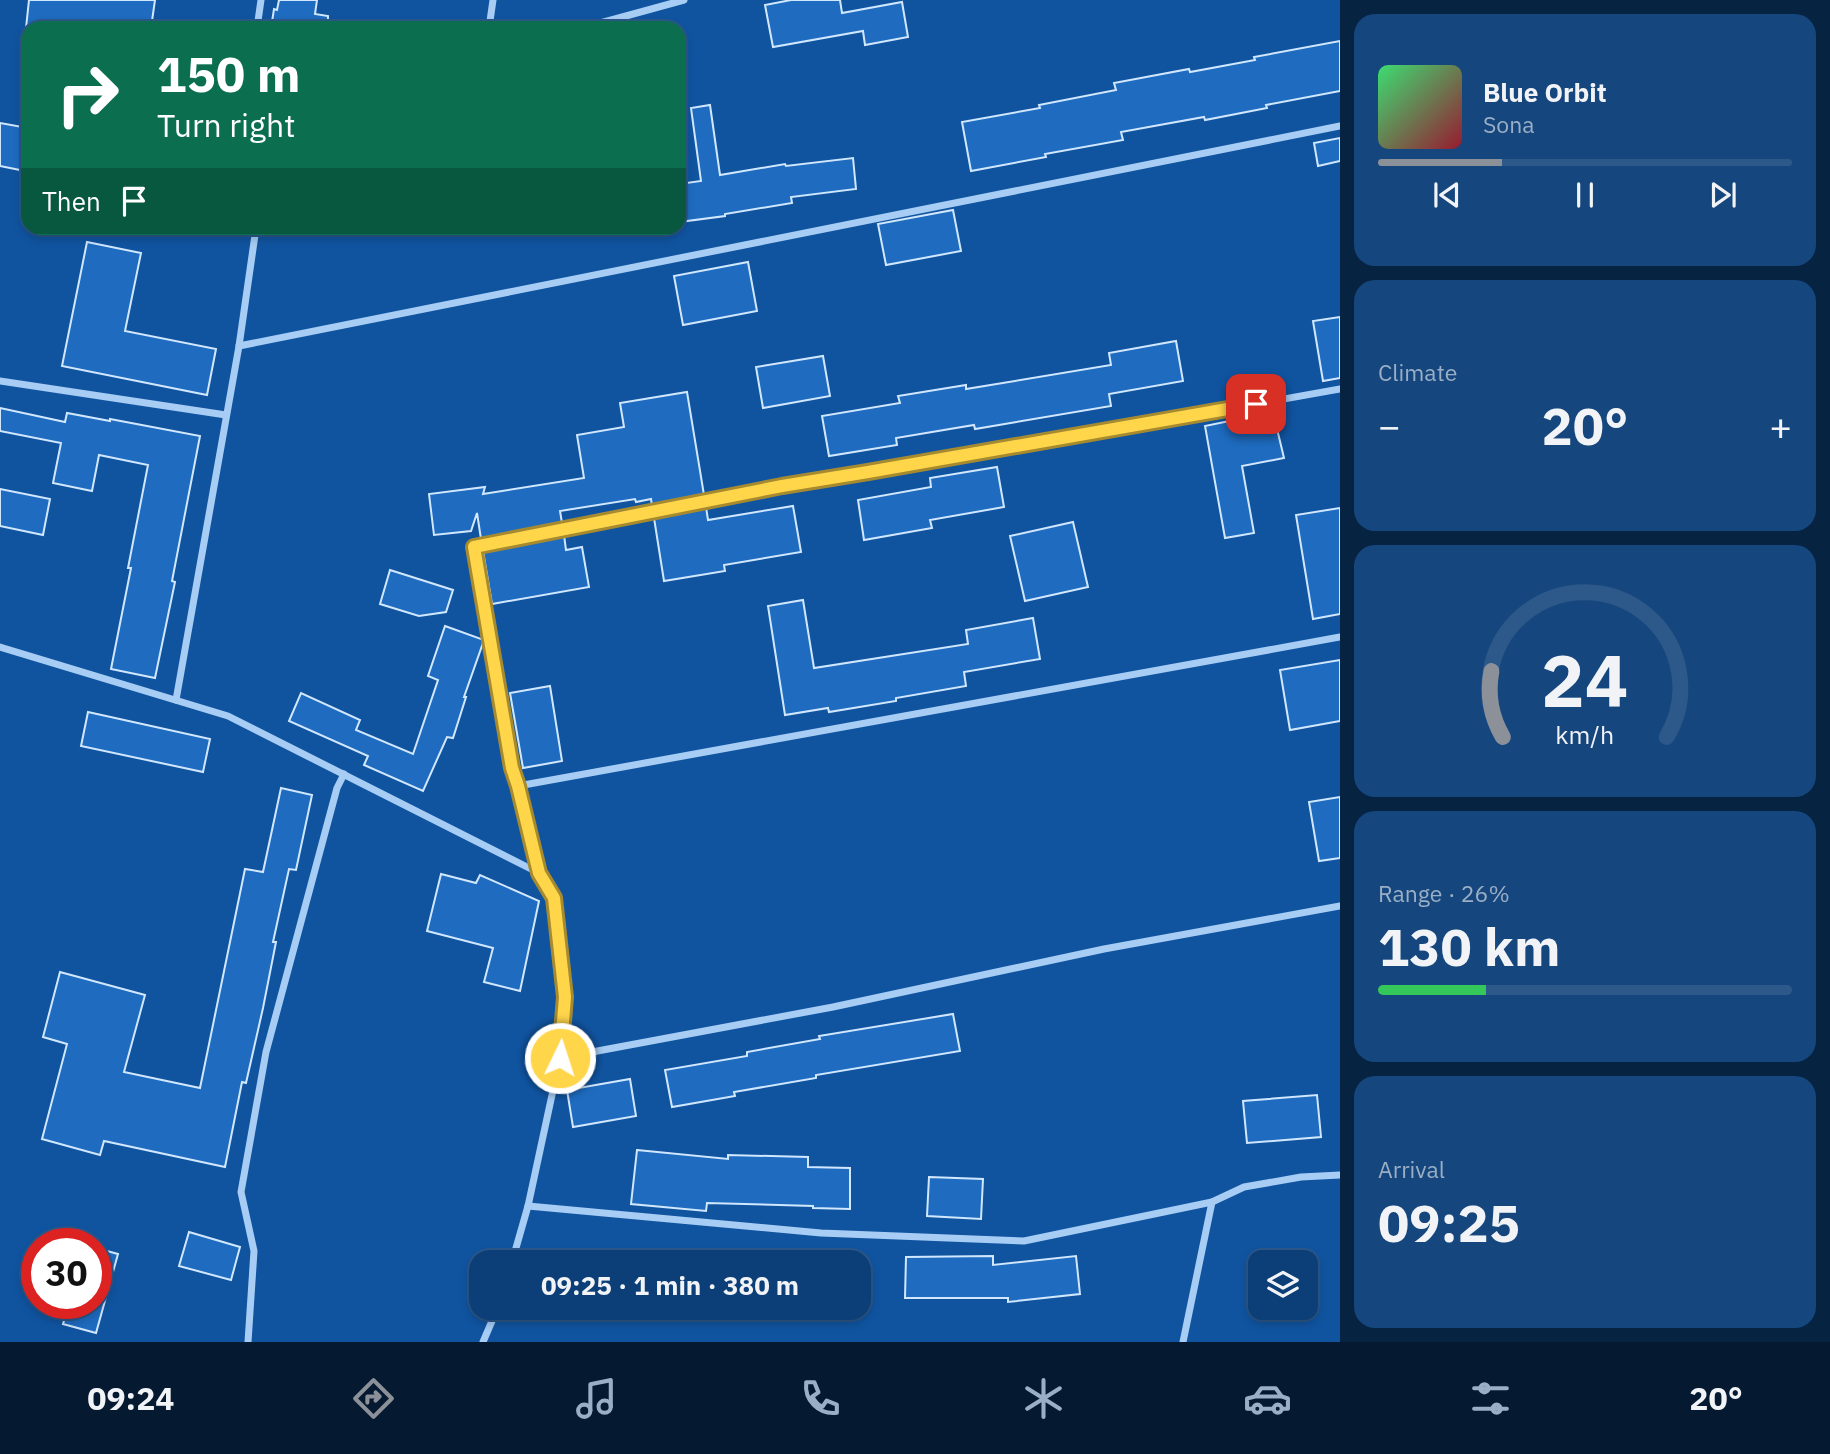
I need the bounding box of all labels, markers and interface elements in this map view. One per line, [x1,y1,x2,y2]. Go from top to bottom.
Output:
text: 150 m [157,42,301,105]
icon: right [42,49,133,140]
text: Blue Orbit [1483,75,1607,109]
text: Turn right [157,104,295,146]
text: Sona [1483,109,1535,139]
icon: previous [1428,176,1466,214]
icon: pause [1566,176,1604,214]
icon: next [1704,176,1742,214]
icon: arrive [115,182,153,220]
text: Then [42,184,101,218]
text: Climate [1378,357,1457,387]
pin [1226,374,1286,434]
icon: arrive [1237,385,1275,423]
text: 20° [1542,392,1628,459]
text: − [1378,401,1401,450]
text: + [1769,401,1792,450]
text: 24 [1541,632,1629,727]
text: km/h [1556,718,1614,751]
text: Range · 26% [1378,878,1510,908]
text: 130 km [1378,913,1560,980]
position arrow [523,1021,597,1095]
text: Arrival [1378,1154,1445,1184]
text: 09:25 [1378,1189,1520,1256]
speed limit sign: 30 [21,1228,112,1319]
map controls [1248,1250,1318,1320]
button: layers [1248,1250,1318,1320]
text: 09:25 · 1 min · 380 m [541,1268,799,1302]
icon: directions [349,1374,398,1423]
icon: music [572,1374,621,1423]
icon: phone [796,1374,845,1423]
icon: climate [1019,1374,1068,1423]
icon: car [1243,1374,1292,1423]
icon: filters [1466,1374,1515,1423]
text: 09:24 [87,1377,175,1419]
text: 20° [1689,1377,1743,1419]

